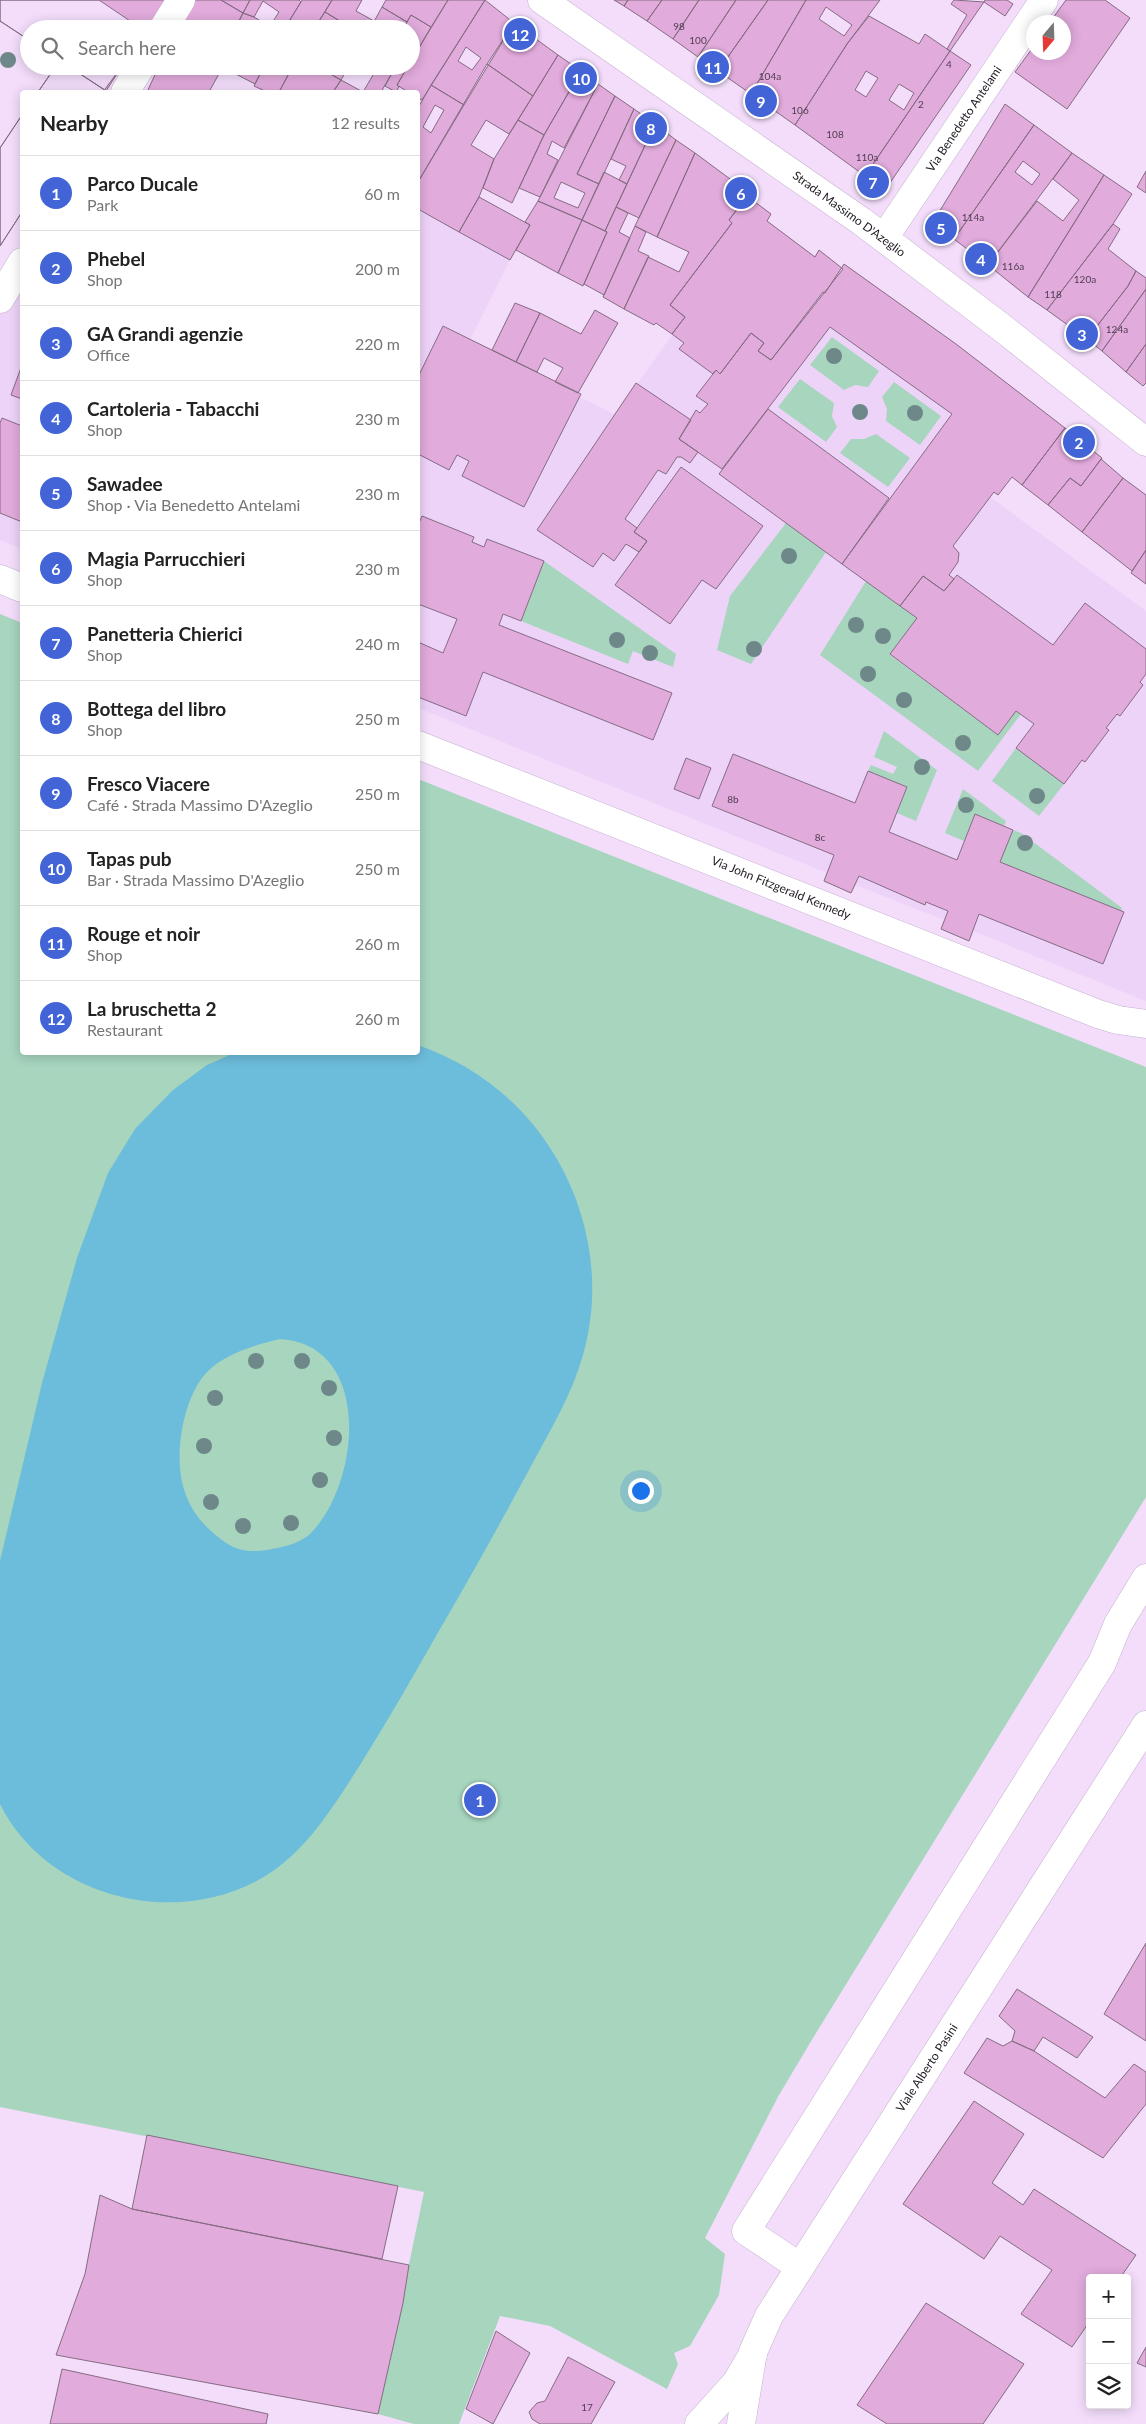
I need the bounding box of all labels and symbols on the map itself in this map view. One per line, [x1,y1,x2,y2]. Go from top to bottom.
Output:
pin: 12 [504,15,536,53]
north arrow [1026,15,1071,60]
house number: 98 [673,20,685,32]
house number: 100 [689,34,707,46]
pin: 11 [697,48,729,86]
house number: 4 [946,58,952,70]
pin: 10 [565,59,597,97]
street label: Via Benedetto Antelami [923,63,1005,175]
house number: 104a [759,70,781,82]
pin: 9 [745,82,777,120]
house number: 2 [918,98,924,110]
house number: 106 [791,104,809,116]
pin: 8 [635,109,667,147]
house number: 108 [826,128,844,140]
house number: 110a [856,151,878,163]
pin: 7 [857,163,889,201]
street label: Strada Massimo D'Azeglio [790,168,909,260]
pin: 6 [725,174,757,212]
pin: 5 [925,209,957,247]
house number: 114a [962,211,984,223]
pin: 4 [965,240,997,278]
house number: 116a [1002,260,1024,272]
house number: 120a [1074,273,1096,285]
house number: 118 [1044,288,1062,300]
pin: 3 [1066,315,1098,353]
house number: 124a [1106,323,1128,335]
pin: 2 [1063,423,1095,461]
house number: 8b [727,793,739,805]
house number: 8c [815,831,826,843]
street label: Via John Fitzgerald Kennedy [709,853,854,923]
your location [628,1478,654,1504]
pin: 1 [464,1781,496,1819]
street label: Viale Alberto Pasini [893,2021,961,2115]
house number: 17 [581,2401,593,2413]

